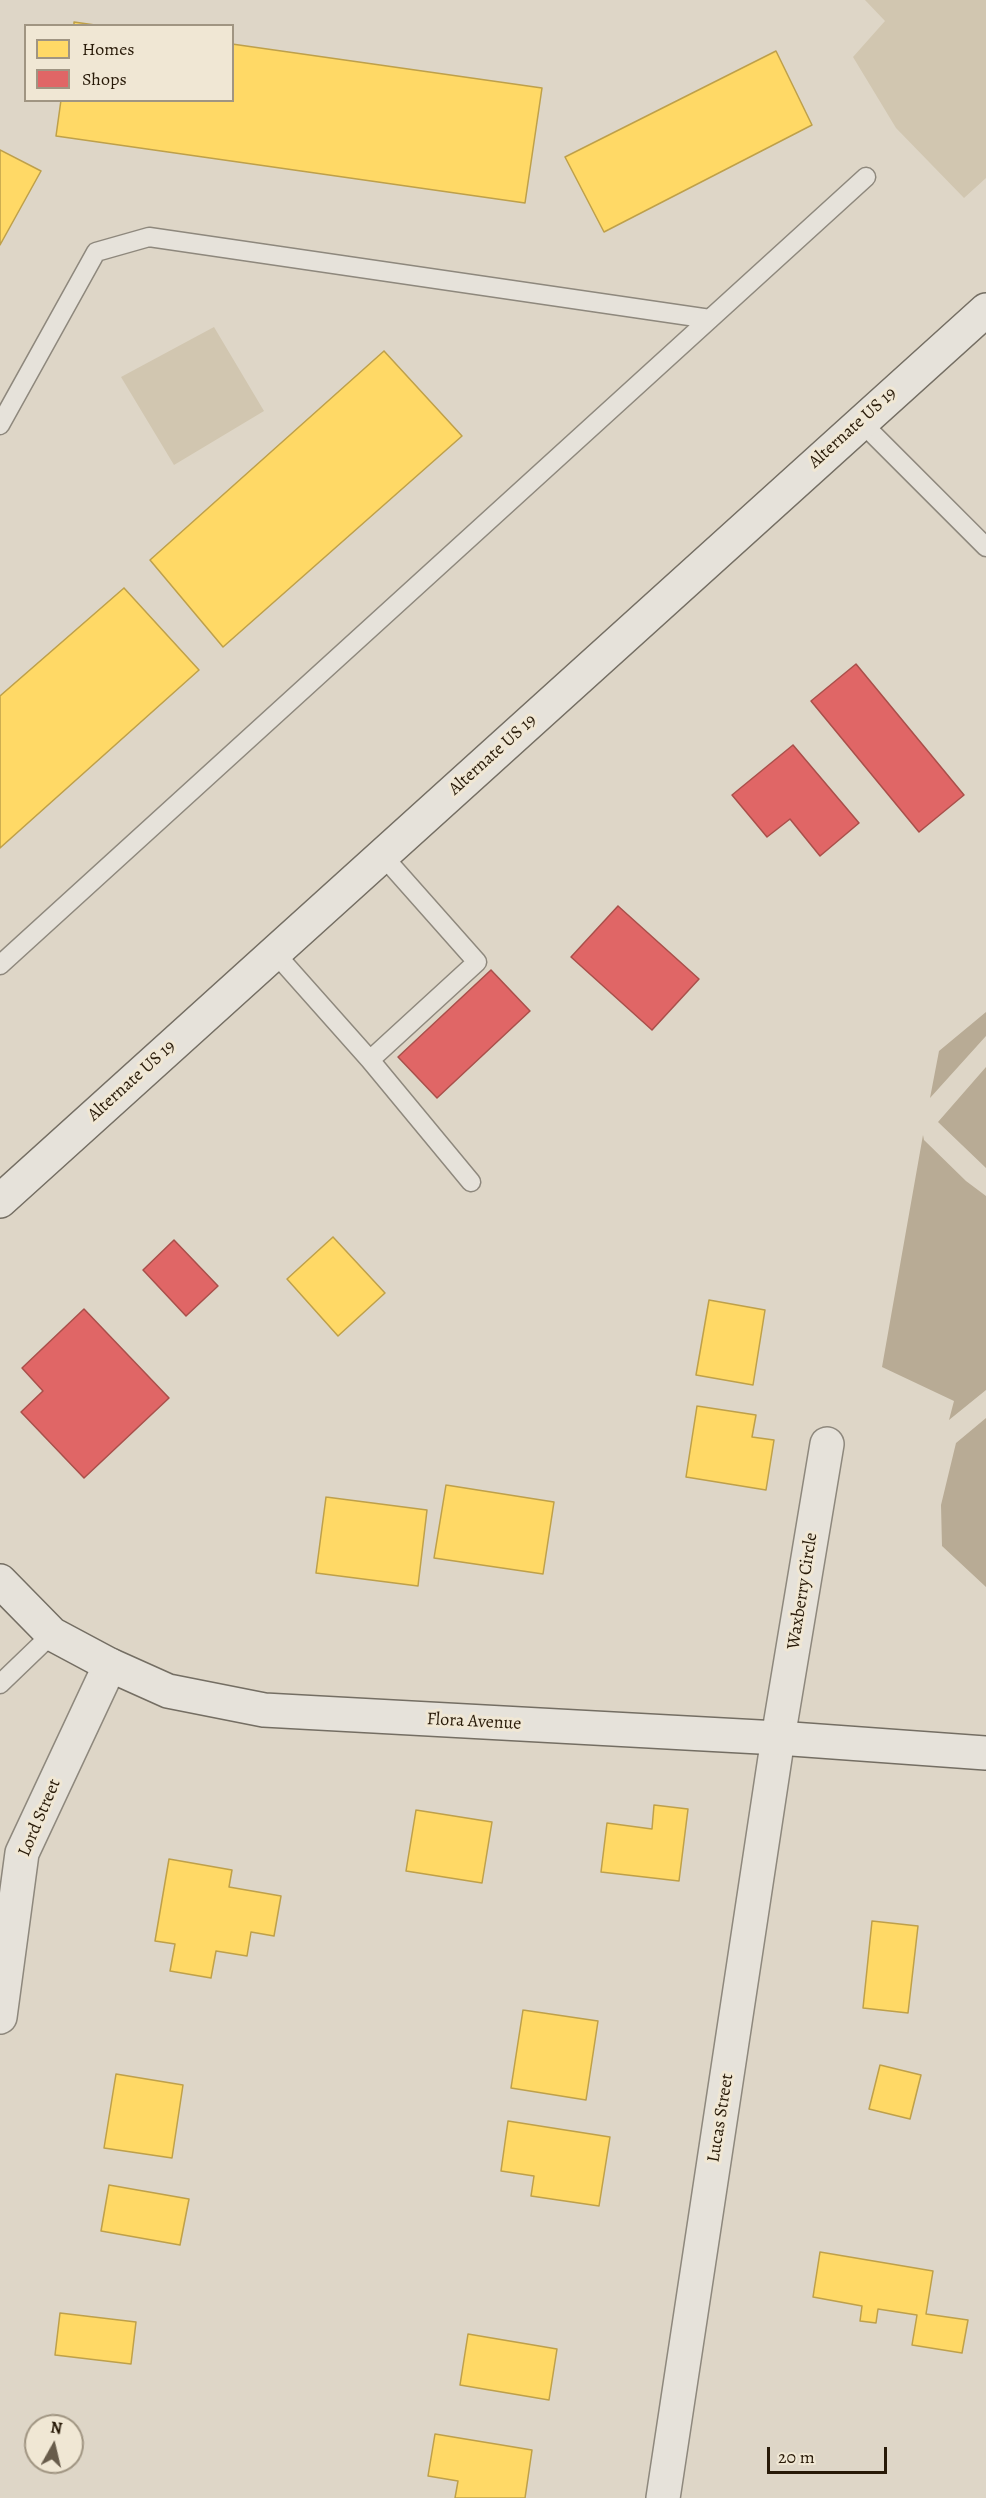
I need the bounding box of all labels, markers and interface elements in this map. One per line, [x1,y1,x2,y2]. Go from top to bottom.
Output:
legend [24,24,234,102]
text: Homes [82,37,134,61]
text: Shops [82,67,127,91]
street label: Alternate US 19 [805,383,901,473]
street label: Alternate US 19 [445,710,541,800]
street label: Alternate US 19 [84,1036,180,1126]
street label: Waxberry Circle [783,1531,823,1651]
street label: Flora Avenue [426,1709,522,1735]
street label: Lord Street [14,1776,66,1860]
street label: Lucas Street [703,2072,739,2164]
north arrow [24,2414,84,2474]
text: N [49,2416,64,2440]
scale bar [770,2435,890,2473]
text: 20 m [778,2445,815,2469]

